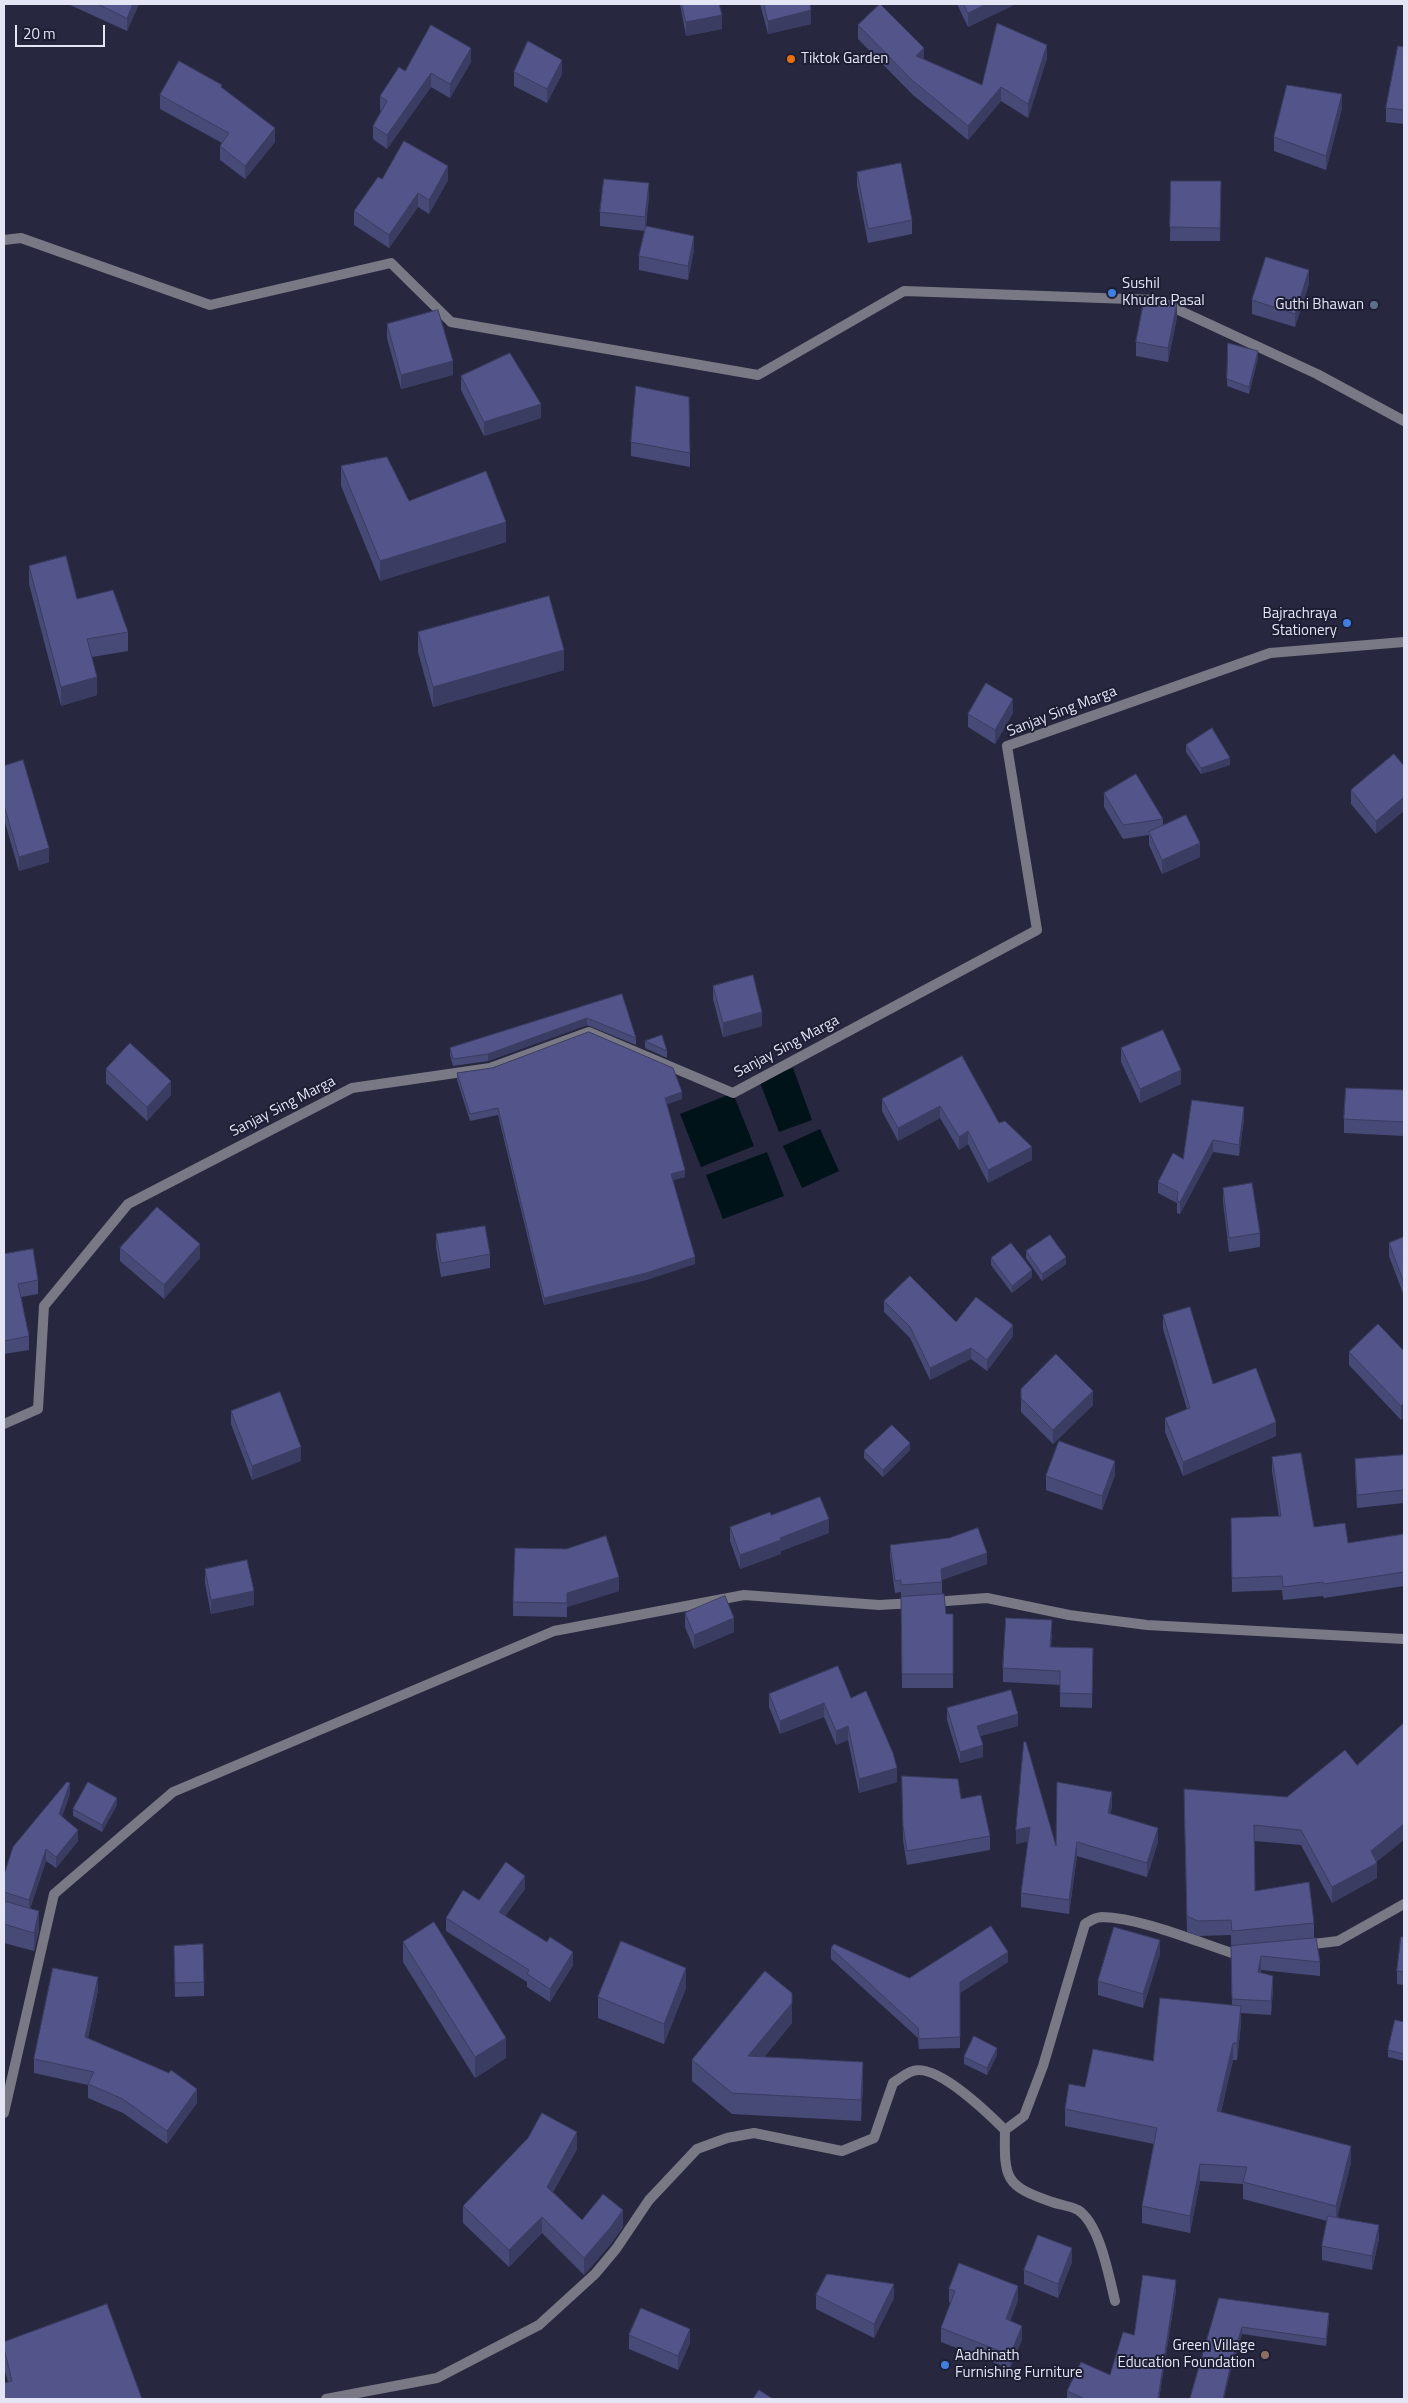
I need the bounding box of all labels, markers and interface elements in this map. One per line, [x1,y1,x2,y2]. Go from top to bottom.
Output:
scale bar [18,15,108,47]
text: 20 m [23,22,56,45]
place label: Tiktok Garden [801,50,888,68]
marker: Tiktok Garden [785,53,797,65]
place label: Sushil Khudra Pasal [1122,275,1205,310]
marker: Sushil Khudra Pasal [1106,287,1118,299]
place label: Guthi Bhawan [1275,296,1364,314]
marker: Guthi Bhawan [1368,299,1380,311]
place label: Bajrachraya Stationery [1262,605,1337,640]
marker: Bajrachraya Stationery [1341,617,1353,629]
street label: Sanjay Sing Marga [1005,683,1119,741]
street label: Sanjay Sing Marga [732,1012,842,1082]
street label: Sanjay Sing Marga [227,1073,339,1141]
place label: Green Village Education Foundation [1118,2337,1255,2372]
place label: Aadhinath Furnishing Furniture [955,2347,1082,2382]
marker: Green Village Education Foundation [1259,2349,1271,2361]
marker: Aadhinath Furnishing Furniture [939,2359,951,2371]

